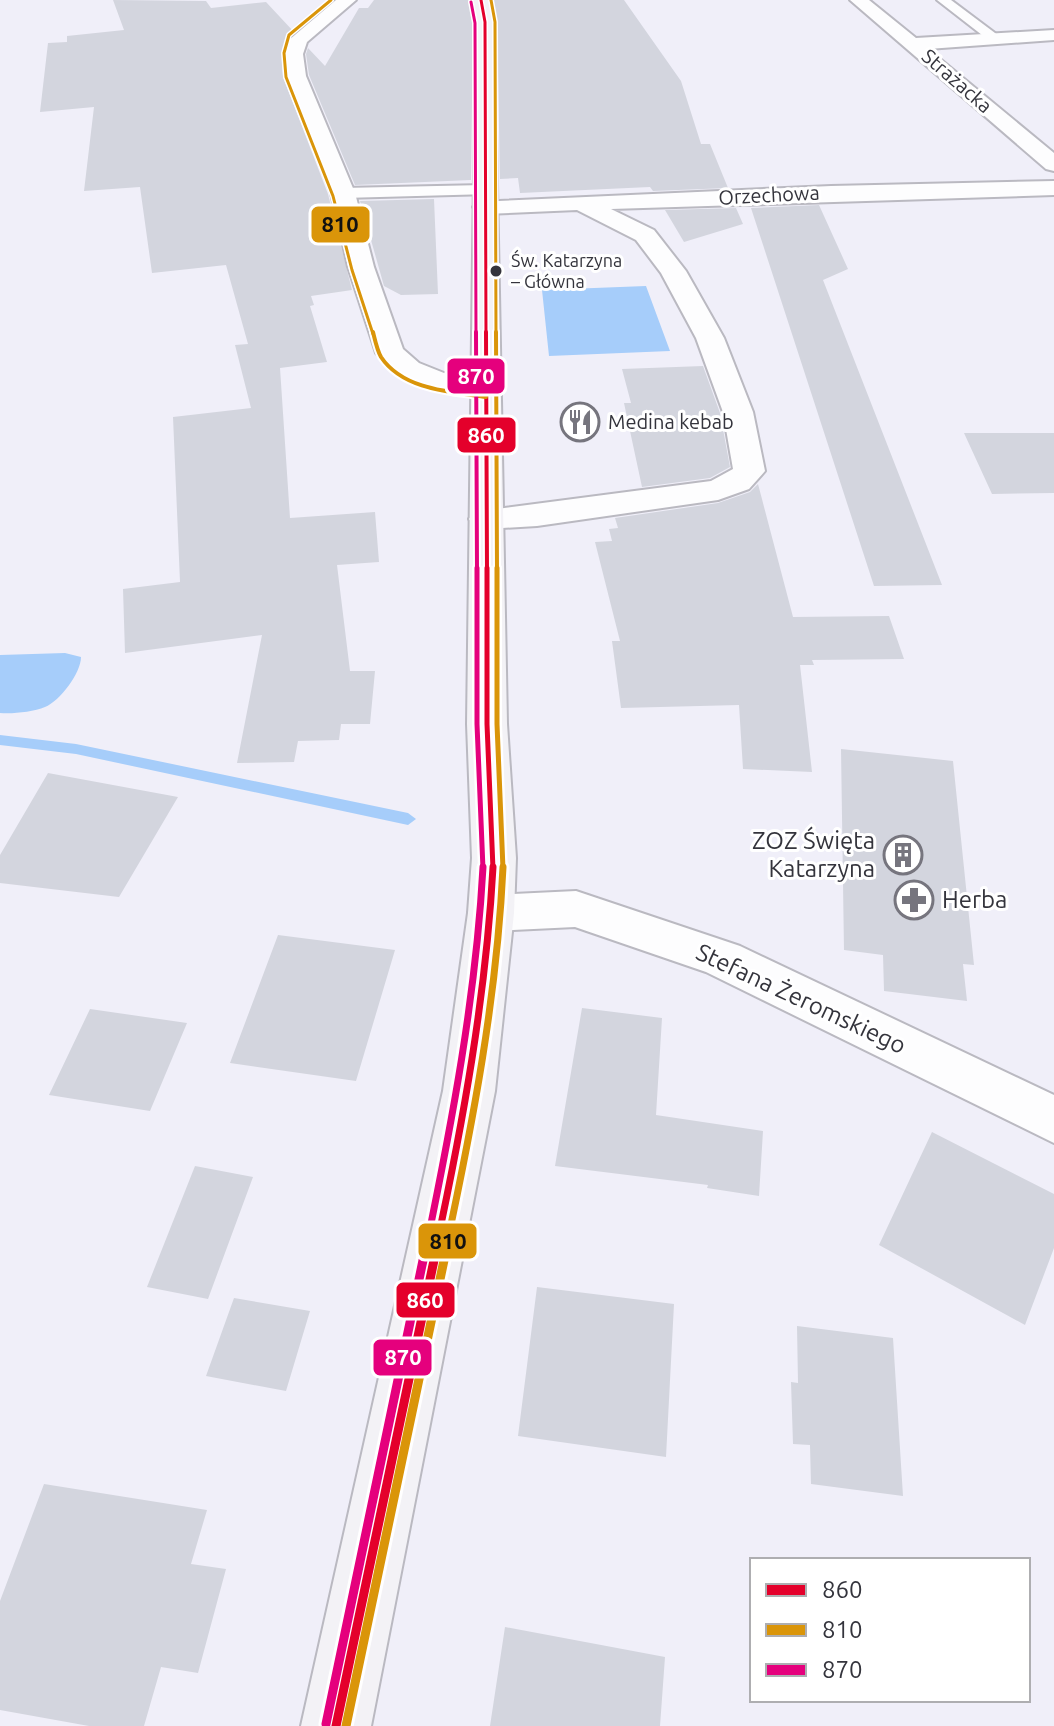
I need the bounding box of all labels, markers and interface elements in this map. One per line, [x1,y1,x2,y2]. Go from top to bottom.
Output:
street label: Strażacka [918,44,997,117]
street label: Orzechowa [718,180,820,209]
line badge: 810 [310,205,371,244]
text: 810 [321,211,359,236]
place label: Św. Katarzyna – Główna [510,249,622,291]
marker: Św. Katarzyna – Główna [488,263,504,279]
line badge: 870 [446,357,506,395]
text: 870 [457,363,495,388]
restaurant icon: Medina kebab [559,401,601,443]
place label: Medina kebab [608,410,734,433]
line badge: 860 [456,416,517,454]
text: 860 [467,422,505,447]
place label: ZOZ Święta Katarzyna [752,826,875,882]
building icon: ZOZ Święta Katarzyna [882,834,924,876]
pharmacy icon: Herba [893,879,935,921]
place label: Herba [942,886,1007,913]
street label: Stefana Żeromskiego [692,938,910,1059]
line badge: 810 [417,1222,478,1260]
text: 810 [429,1228,467,1253]
line badge: 860 [395,1281,456,1319]
text: 860 [406,1287,444,1312]
line badge: 870 [372,1338,433,1377]
text: 870 [384,1344,422,1369]
legend [750,1558,1030,1702]
text: 860 [822,1576,863,1603]
text: 810 [822,1616,863,1643]
text: 870 [822,1656,863,1683]

